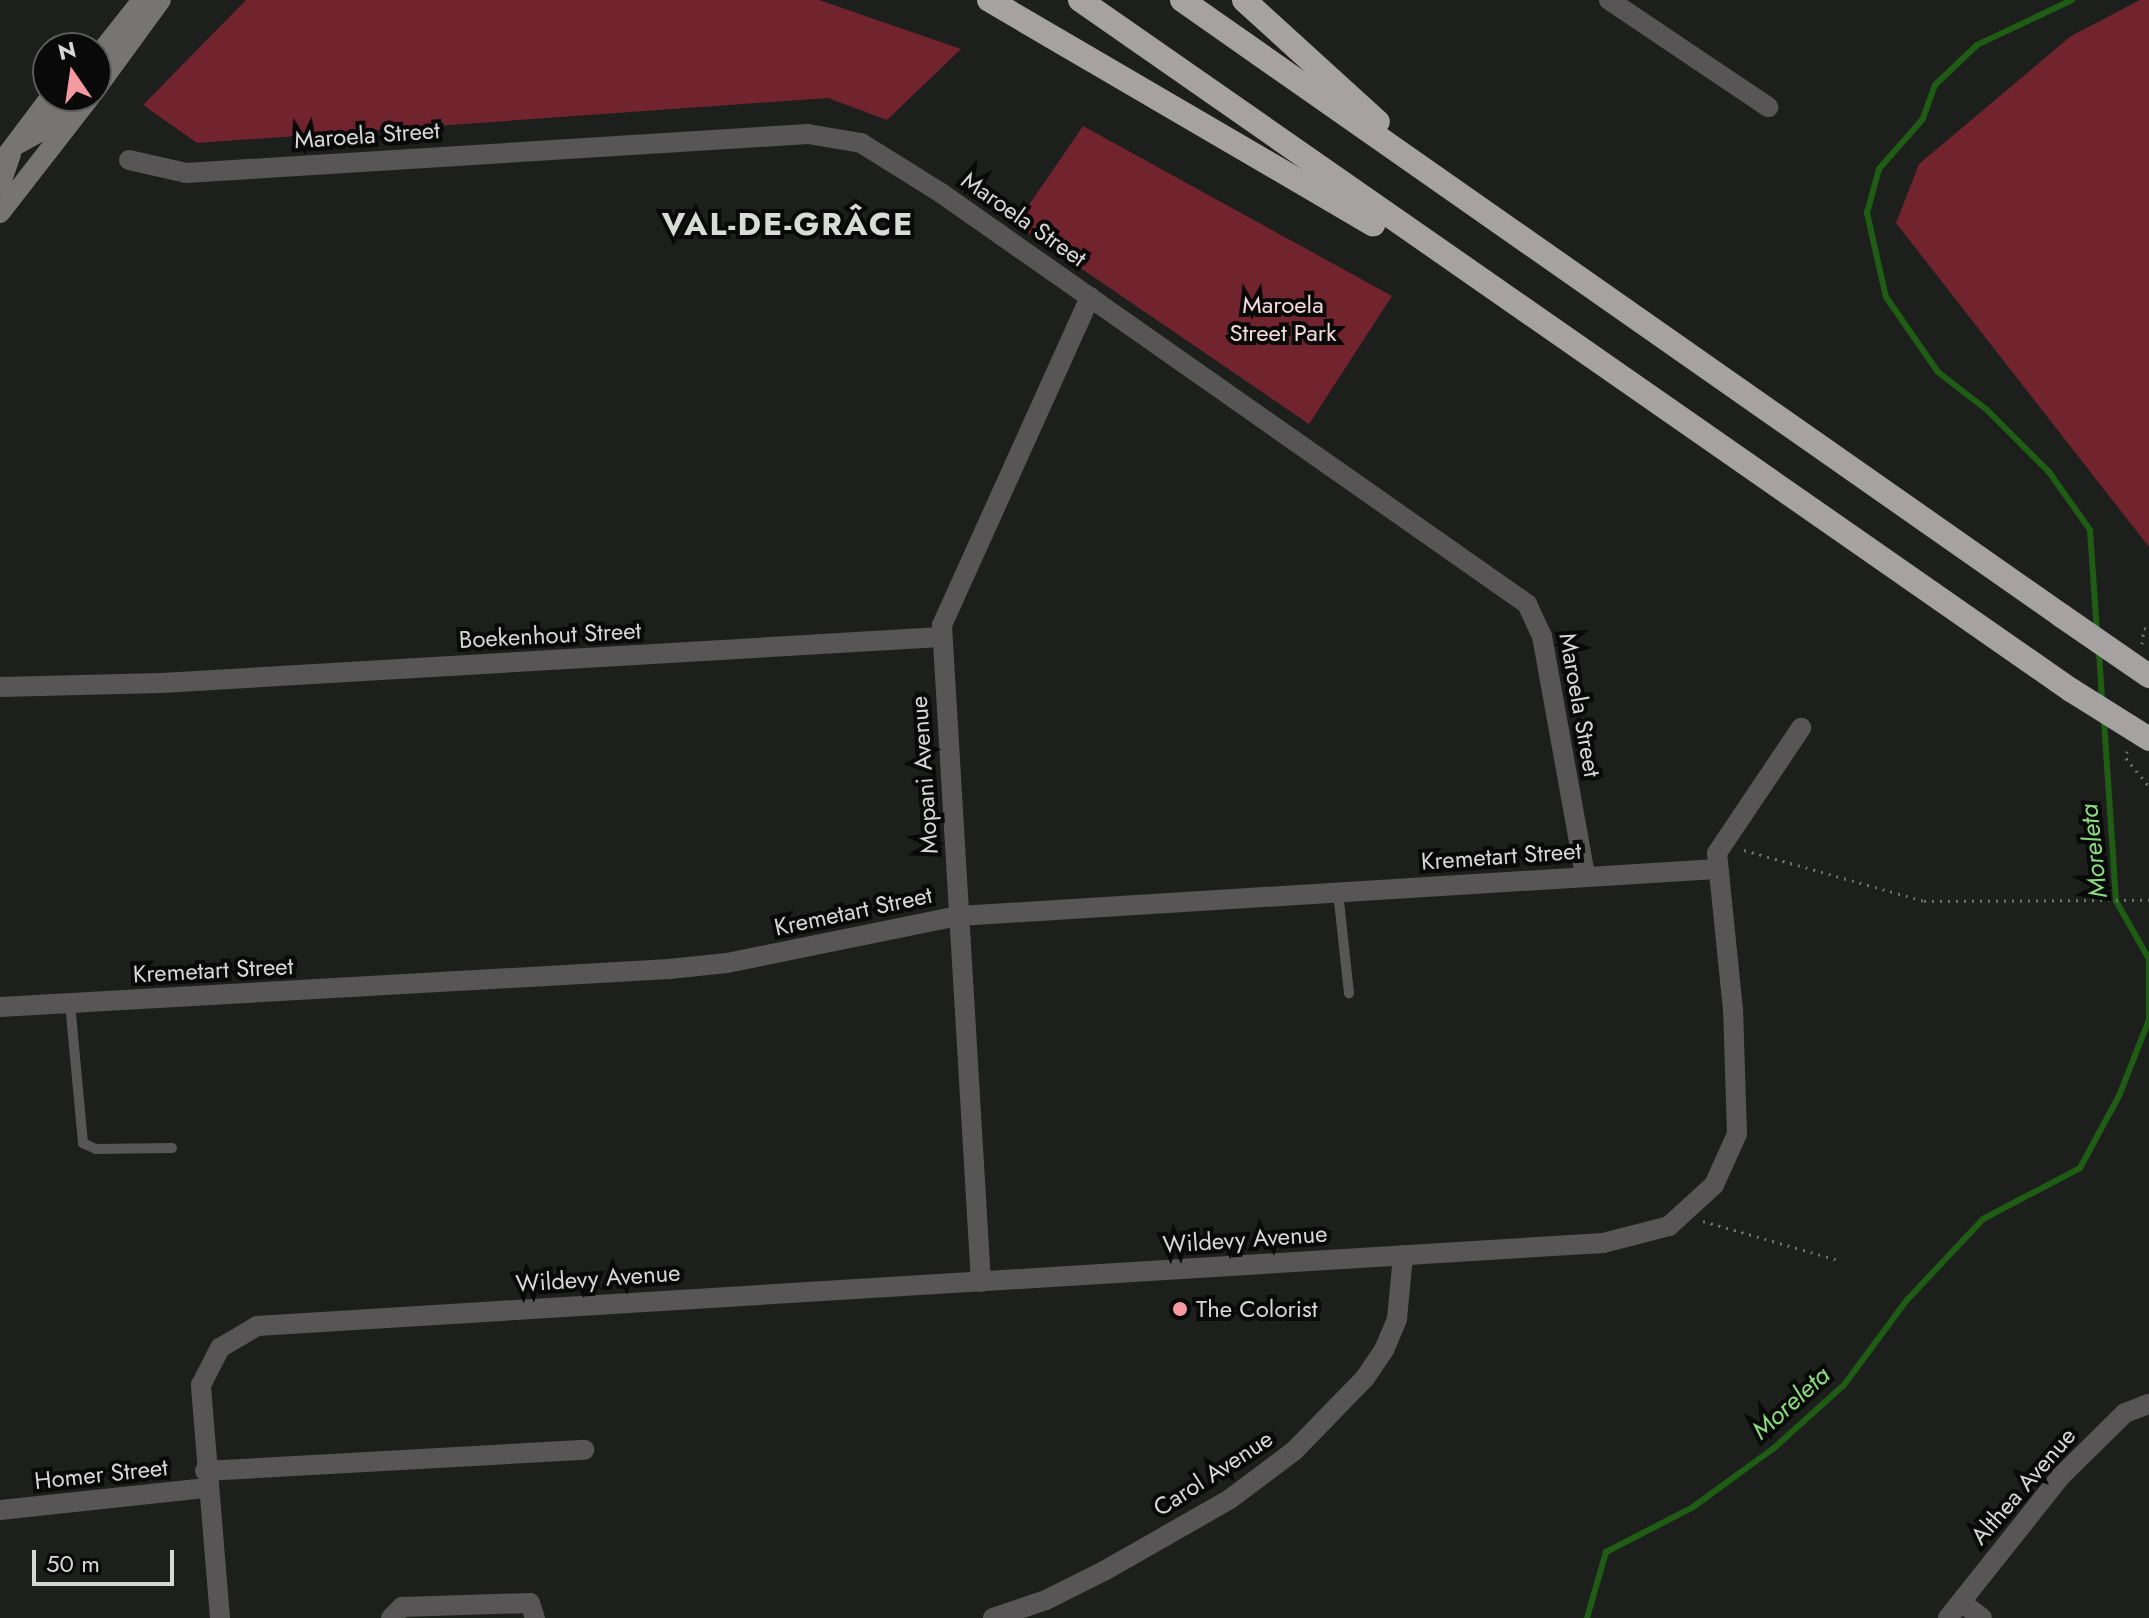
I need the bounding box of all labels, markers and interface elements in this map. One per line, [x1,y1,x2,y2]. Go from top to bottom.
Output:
north arrow [32,32,112,112]
text: N [55,33,79,68]
street label: Maroela Street [293,116,441,154]
street label: Maroela Street [956,165,1092,273]
district label: VAL-DE-GRÂCE [662,205,914,243]
park label: Maroela Street Park [1229,291,1337,347]
street label: Boekenhout Street [458,616,642,654]
street label: Maroela Street [1553,631,1607,779]
street label: Mopani Avenue [904,695,944,855]
water label: Moreleta [2074,802,2114,900]
street label: Kremetart Street [1420,836,1582,876]
street label: Kremetart Street [771,880,935,942]
street label: Kremetart Street [132,951,294,989]
street label: Wildevy Avenue [1162,1219,1328,1259]
street label: Wildevy Avenue [515,1258,681,1298]
place label: The Colorist [1196,1295,1317,1323]
marker: The Colorist [1171,1300,1189,1318]
water label: Moreleta [1745,1360,1837,1446]
street label: Althea Avenue [1964,1422,2082,1550]
street label: Carol Avenue [1148,1424,1278,1522]
street label: Homer Street [33,1453,169,1495]
scale bar [36,1534,178,1584]
text: 50 m [46,1546,100,1581]

